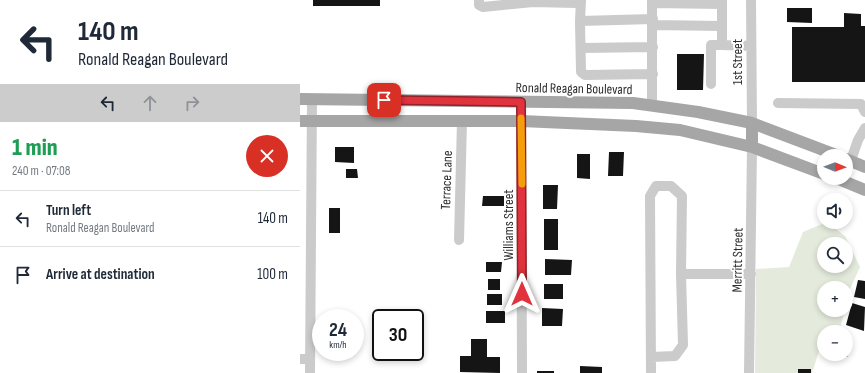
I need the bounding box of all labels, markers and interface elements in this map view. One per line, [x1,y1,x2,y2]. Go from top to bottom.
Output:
text: 140 m [78,15,139,48]
icon: left [12,16,64,68]
street label: 1st Street [729,39,746,85]
text: Ronald Reagan Boulevard [78,49,228,70]
street label: Ronald Reagan Boulevard [515,79,633,98]
pin [367,83,401,117]
icon: arrive [373,89,395,111]
icon: left [97,92,119,114]
icon: ahead [139,92,161,114]
icon: right [181,92,203,114]
text: 1 min [12,133,58,162]
button: close [246,135,288,177]
north arrow [817,149,853,185]
map controls [817,149,853,361]
street label: Terrace Lane [437,150,456,210]
text: 240 m · 07:08 [12,163,70,179]
street label: Williams Street [500,190,517,261]
button: sound [817,193,853,229]
text: Turn left [46,201,91,220]
icon: left [12,208,34,230]
text: 140 m [258,209,288,228]
text: Ronald Reagan Boulevard [46,220,154,236]
street label: Merritt Street [728,227,747,293]
button: search [817,237,853,273]
icon: arrive [12,264,34,286]
text: Arrive at destination [46,265,155,284]
text: 100 m [257,265,288,284]
position arrow [501,273,543,315]
button: + [817,281,853,317]
speed limit sign: 30 [372,309,424,361]
text: 24 [329,318,347,342]
button: − [817,325,853,361]
text: km/h [329,339,347,351]

